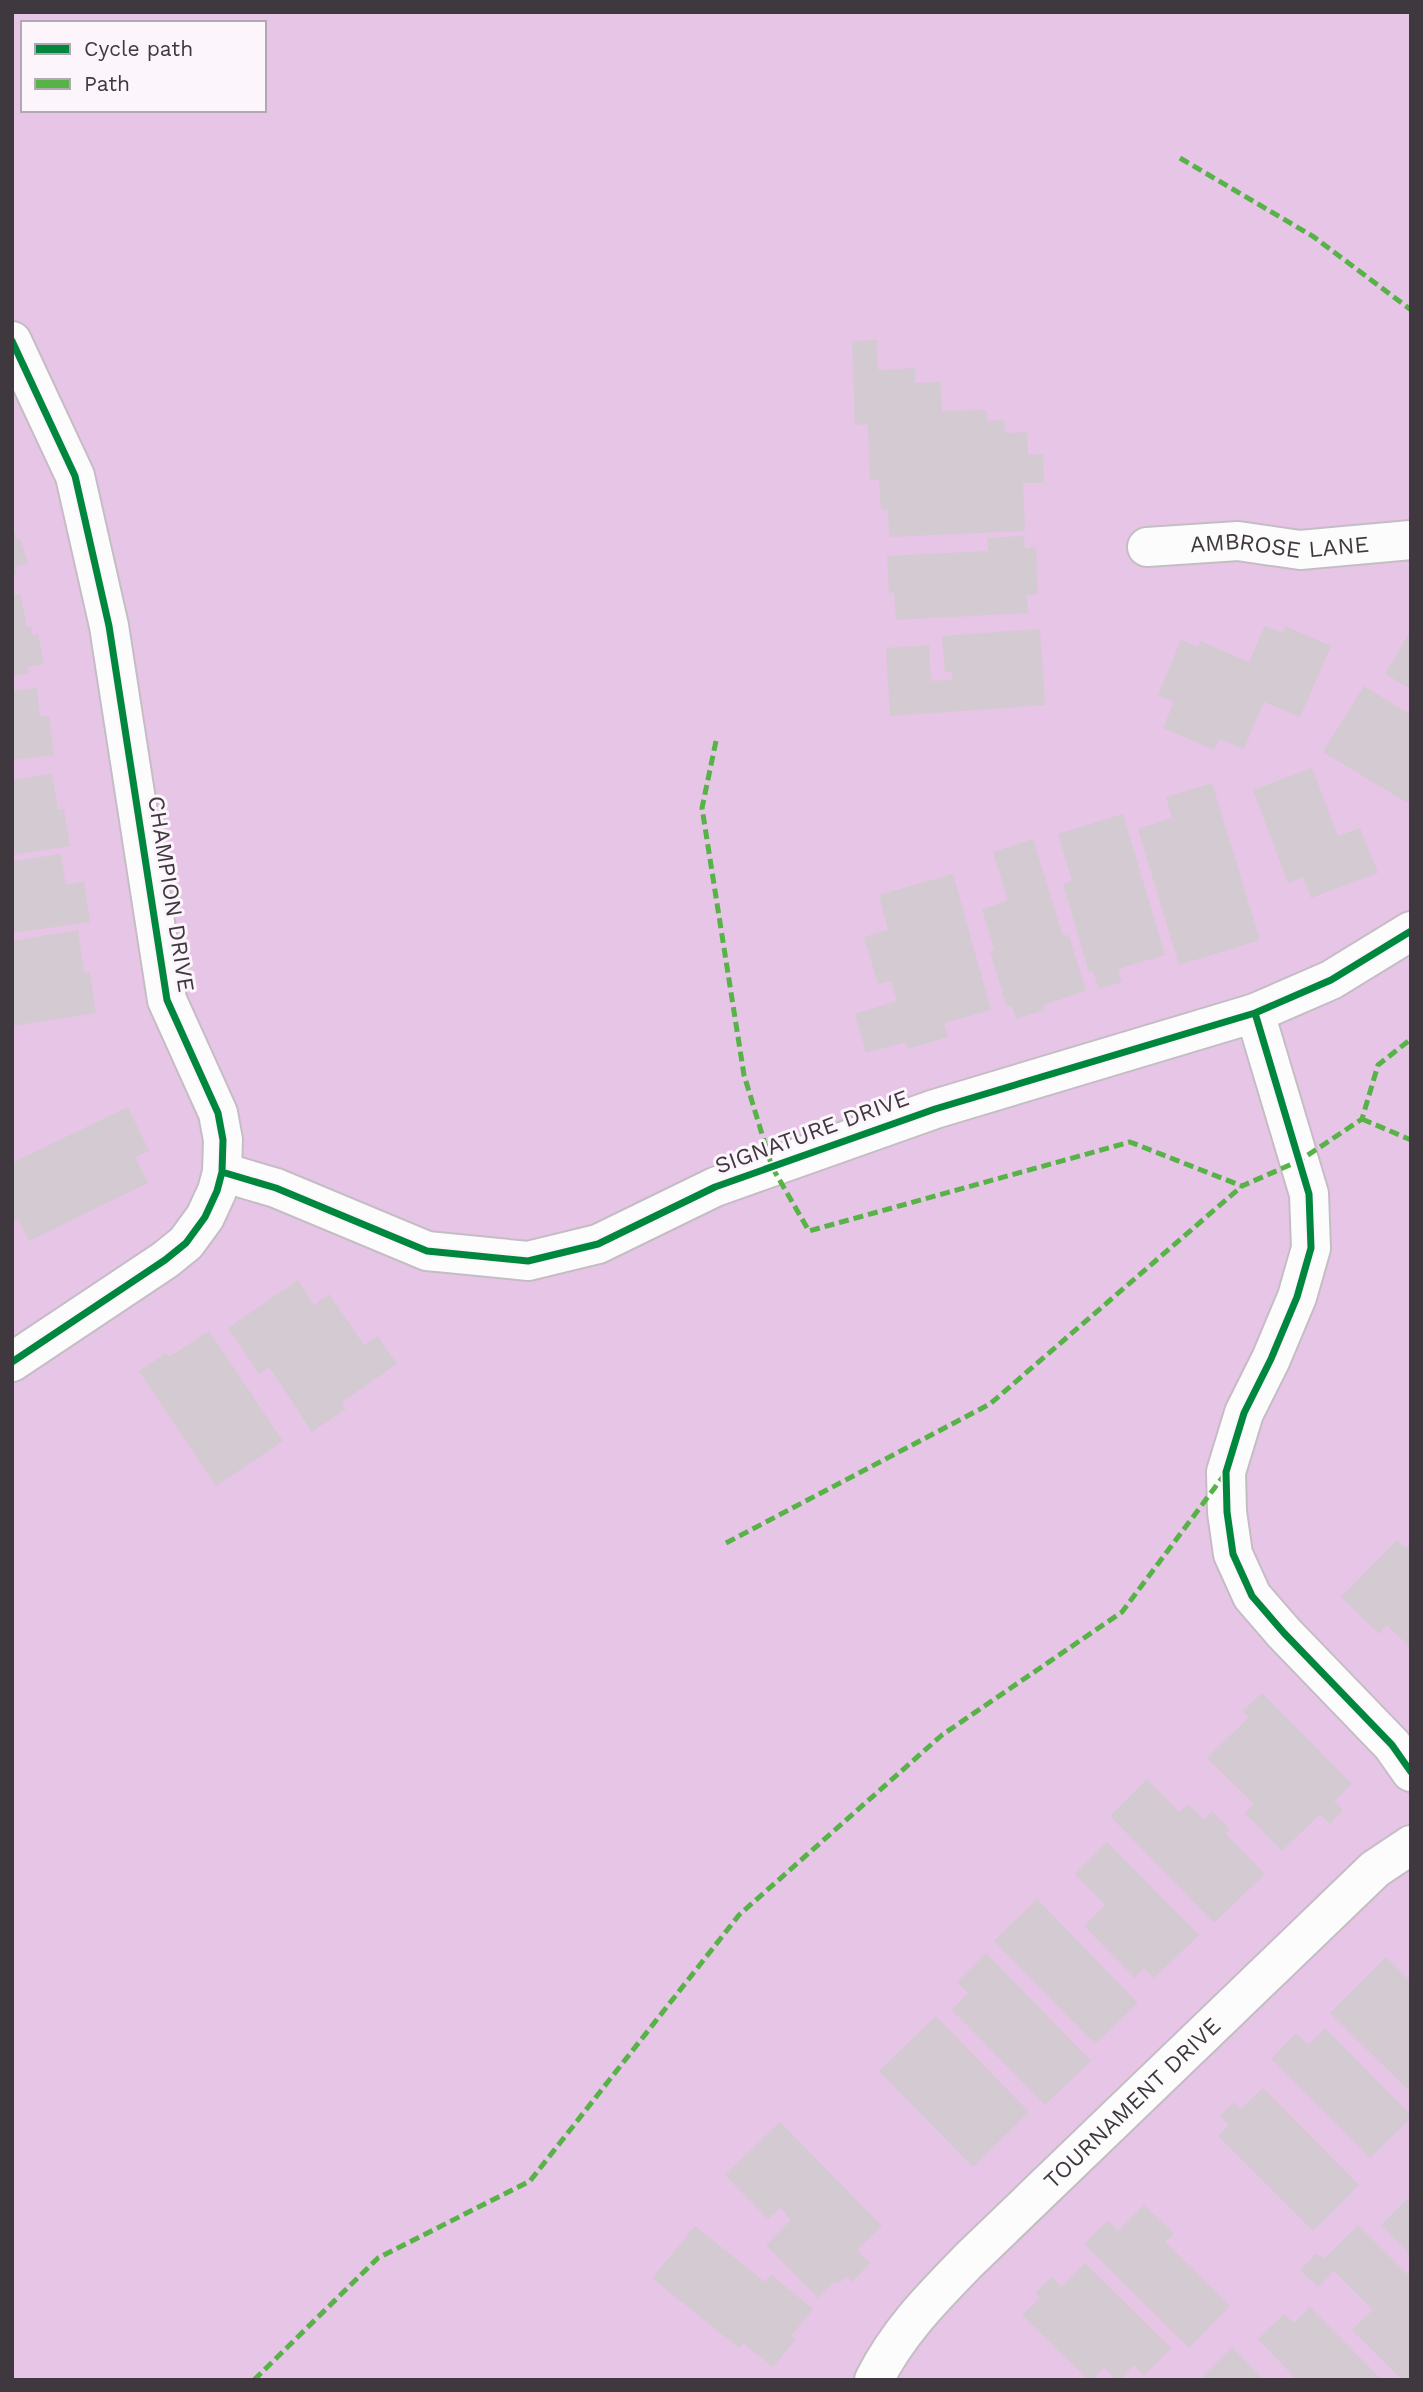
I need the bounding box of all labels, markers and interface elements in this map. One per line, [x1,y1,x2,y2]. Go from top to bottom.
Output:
legend [21,21,266,112]
text: Cycle path [84,36,193,61]
text: Path [84,71,130,96]
street label: AMBROSE LANE [1189,527,1370,563]
street label: CHAMPION DRIVE [142,794,200,994]
street label: SIGNATURE DRIVE [711,1084,913,1180]
street label: TOURNAMENT DRIVE [1038,2012,1226,2194]

